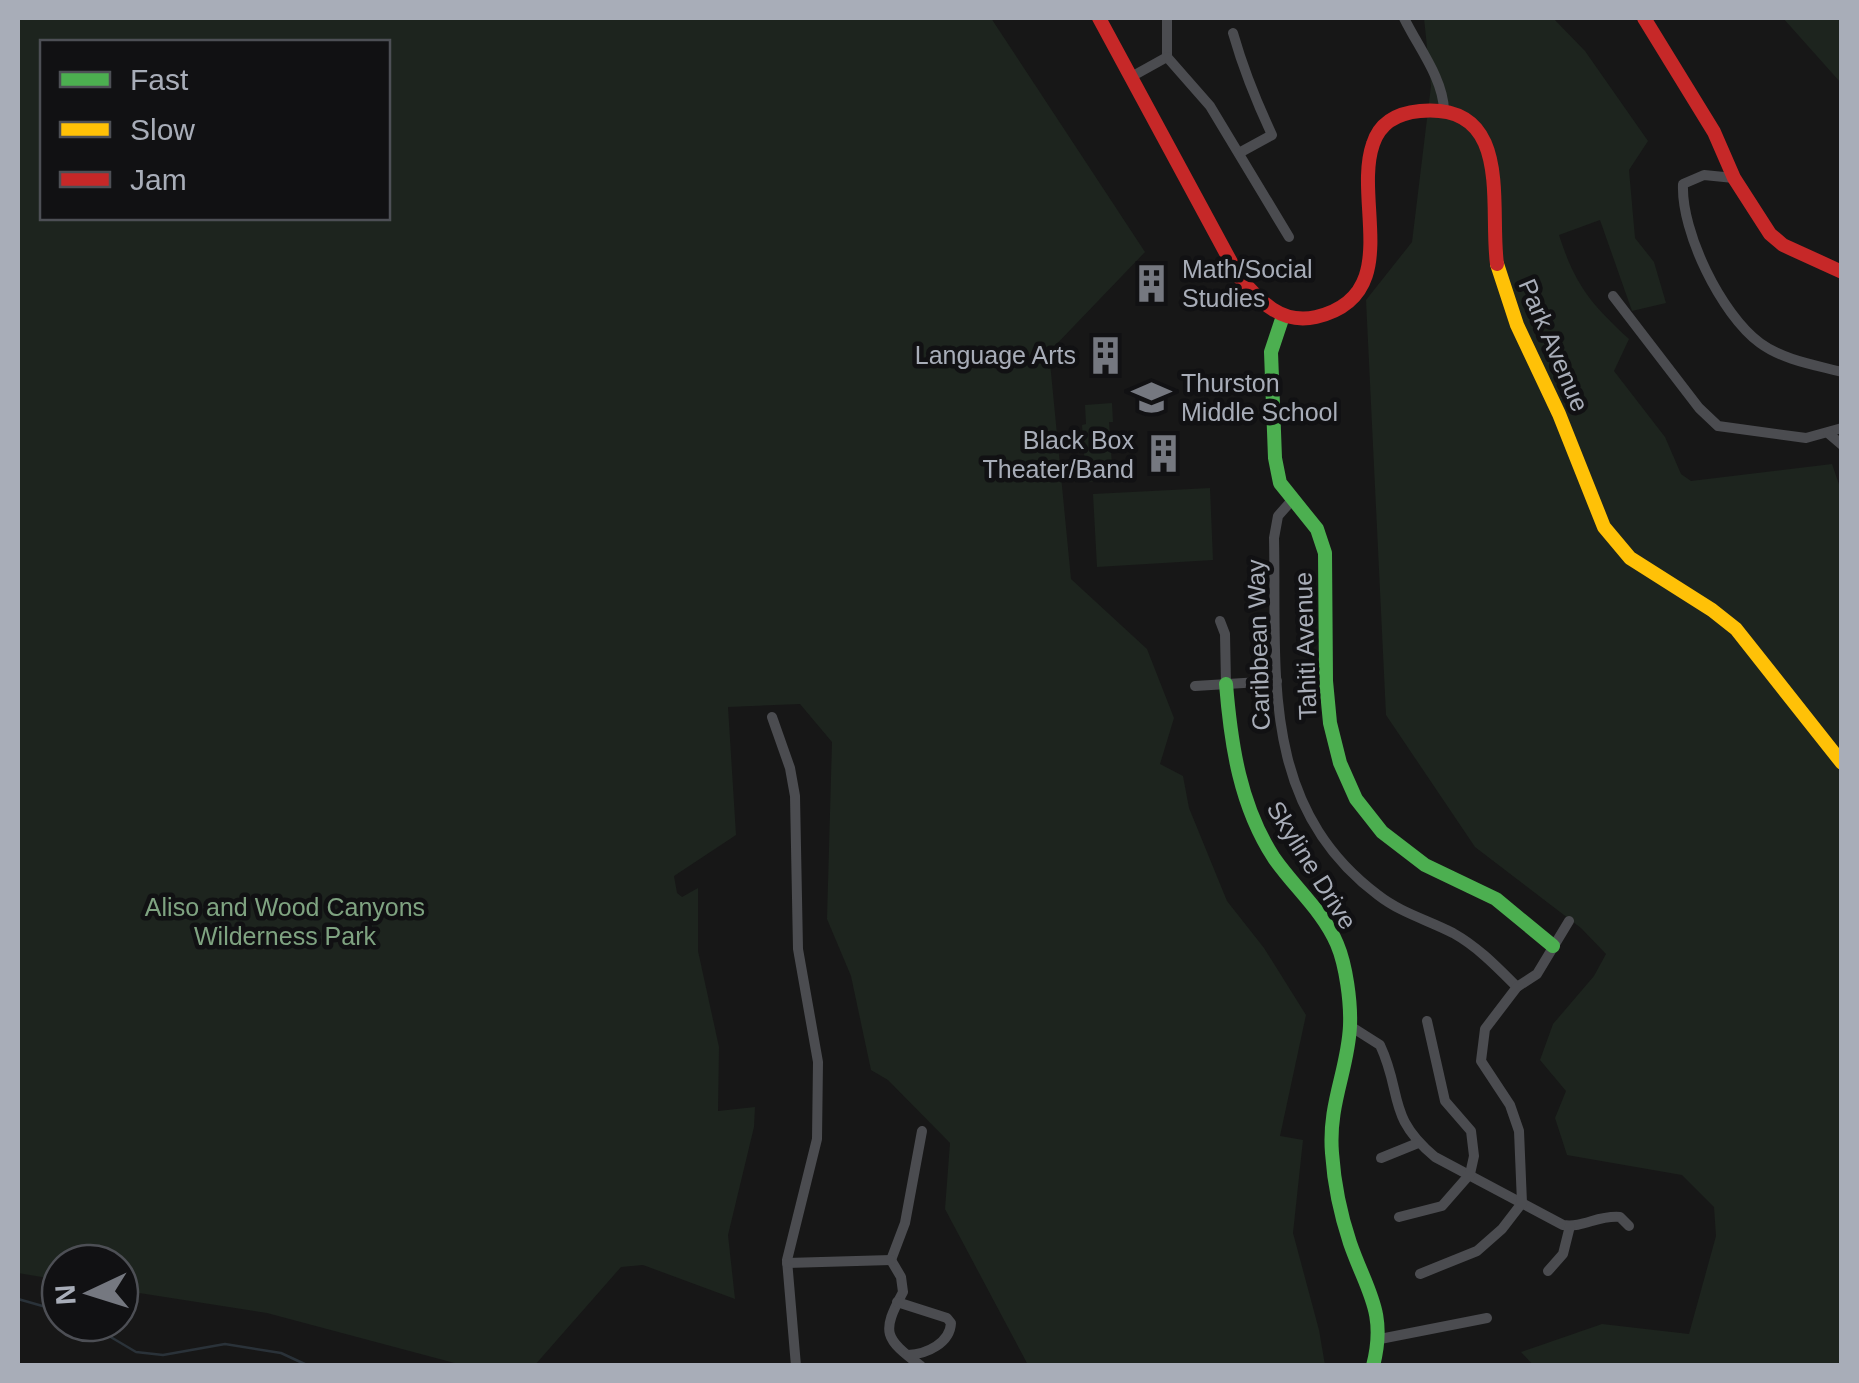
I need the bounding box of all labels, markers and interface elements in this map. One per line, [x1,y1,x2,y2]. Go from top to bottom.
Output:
legend [40,40,390,220]
text: Fast [130,63,189,96]
text: Slow [130,113,195,146]
text: Jam [130,163,187,196]
place label: Math/Social Studies [1182,255,1313,312]
building icon: Math/Social Studies [1131,262,1173,304]
street label: Park Avenue [1514,274,1594,416]
building icon: Language Arts [1085,334,1127,376]
place label: Language Arts [915,341,1076,369]
place label: Thurston Middle School [1181,369,1338,426]
school or university icon: Thurston Middle School [1130,376,1172,418]
place label: Black Box Theater/Band [983,426,1134,483]
building icon: Black Box Theater/Band [1143,433,1185,475]
street label: Caribbean Way [1241,558,1275,731]
street label: Tahiti Avenue [1288,571,1322,721]
street label: Skyline Drive [1261,796,1363,934]
park label: Aliso and Wood Canyons Wilderness Park [145,893,425,950]
north arrow [40,1243,140,1343]
text: N [49,1284,82,1306]

